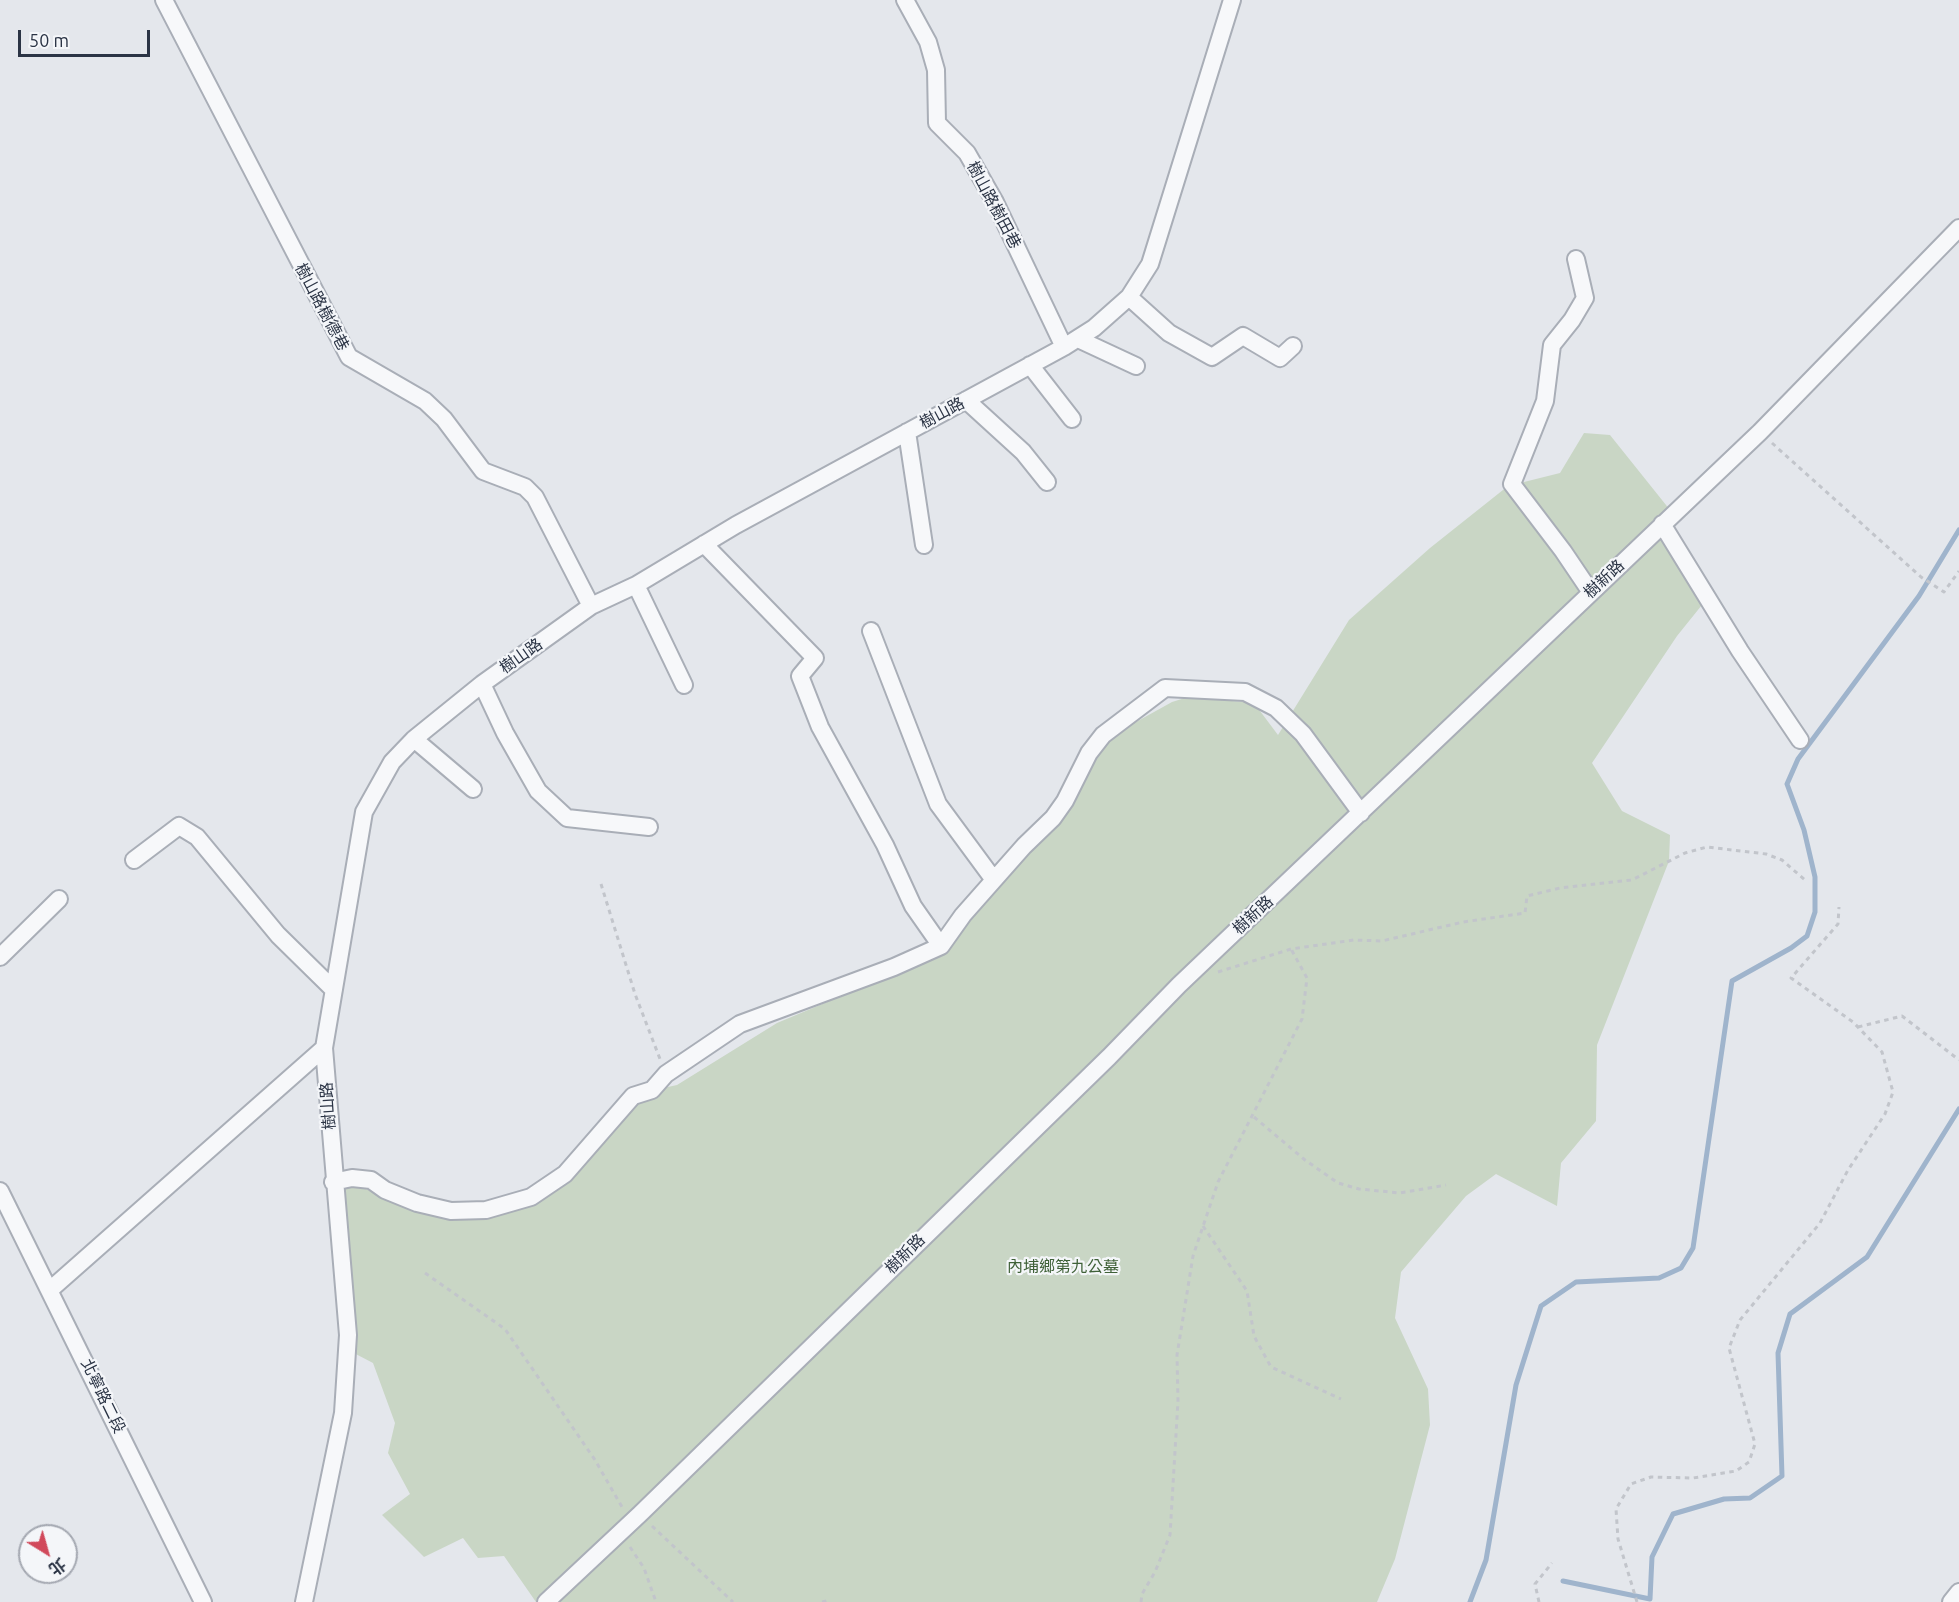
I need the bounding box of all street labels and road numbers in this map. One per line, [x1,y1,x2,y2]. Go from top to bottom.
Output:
street label: 樹山路樹田巷 [963,158,1025,252]
street label: 樹山路樹德巷 [291,260,353,354]
street label: 樹山路 [916,393,968,433]
street label: 樹新路 [1580,556,1628,602]
street label: 樹山路 [496,634,546,678]
street label: 樹新路 [1229,892,1277,938]
street label: 樹山路 [317,1081,339,1131]
street label: 樹新路 [881,1230,929,1278]
street label: 北寧路二段 [77,1356,129,1436]

